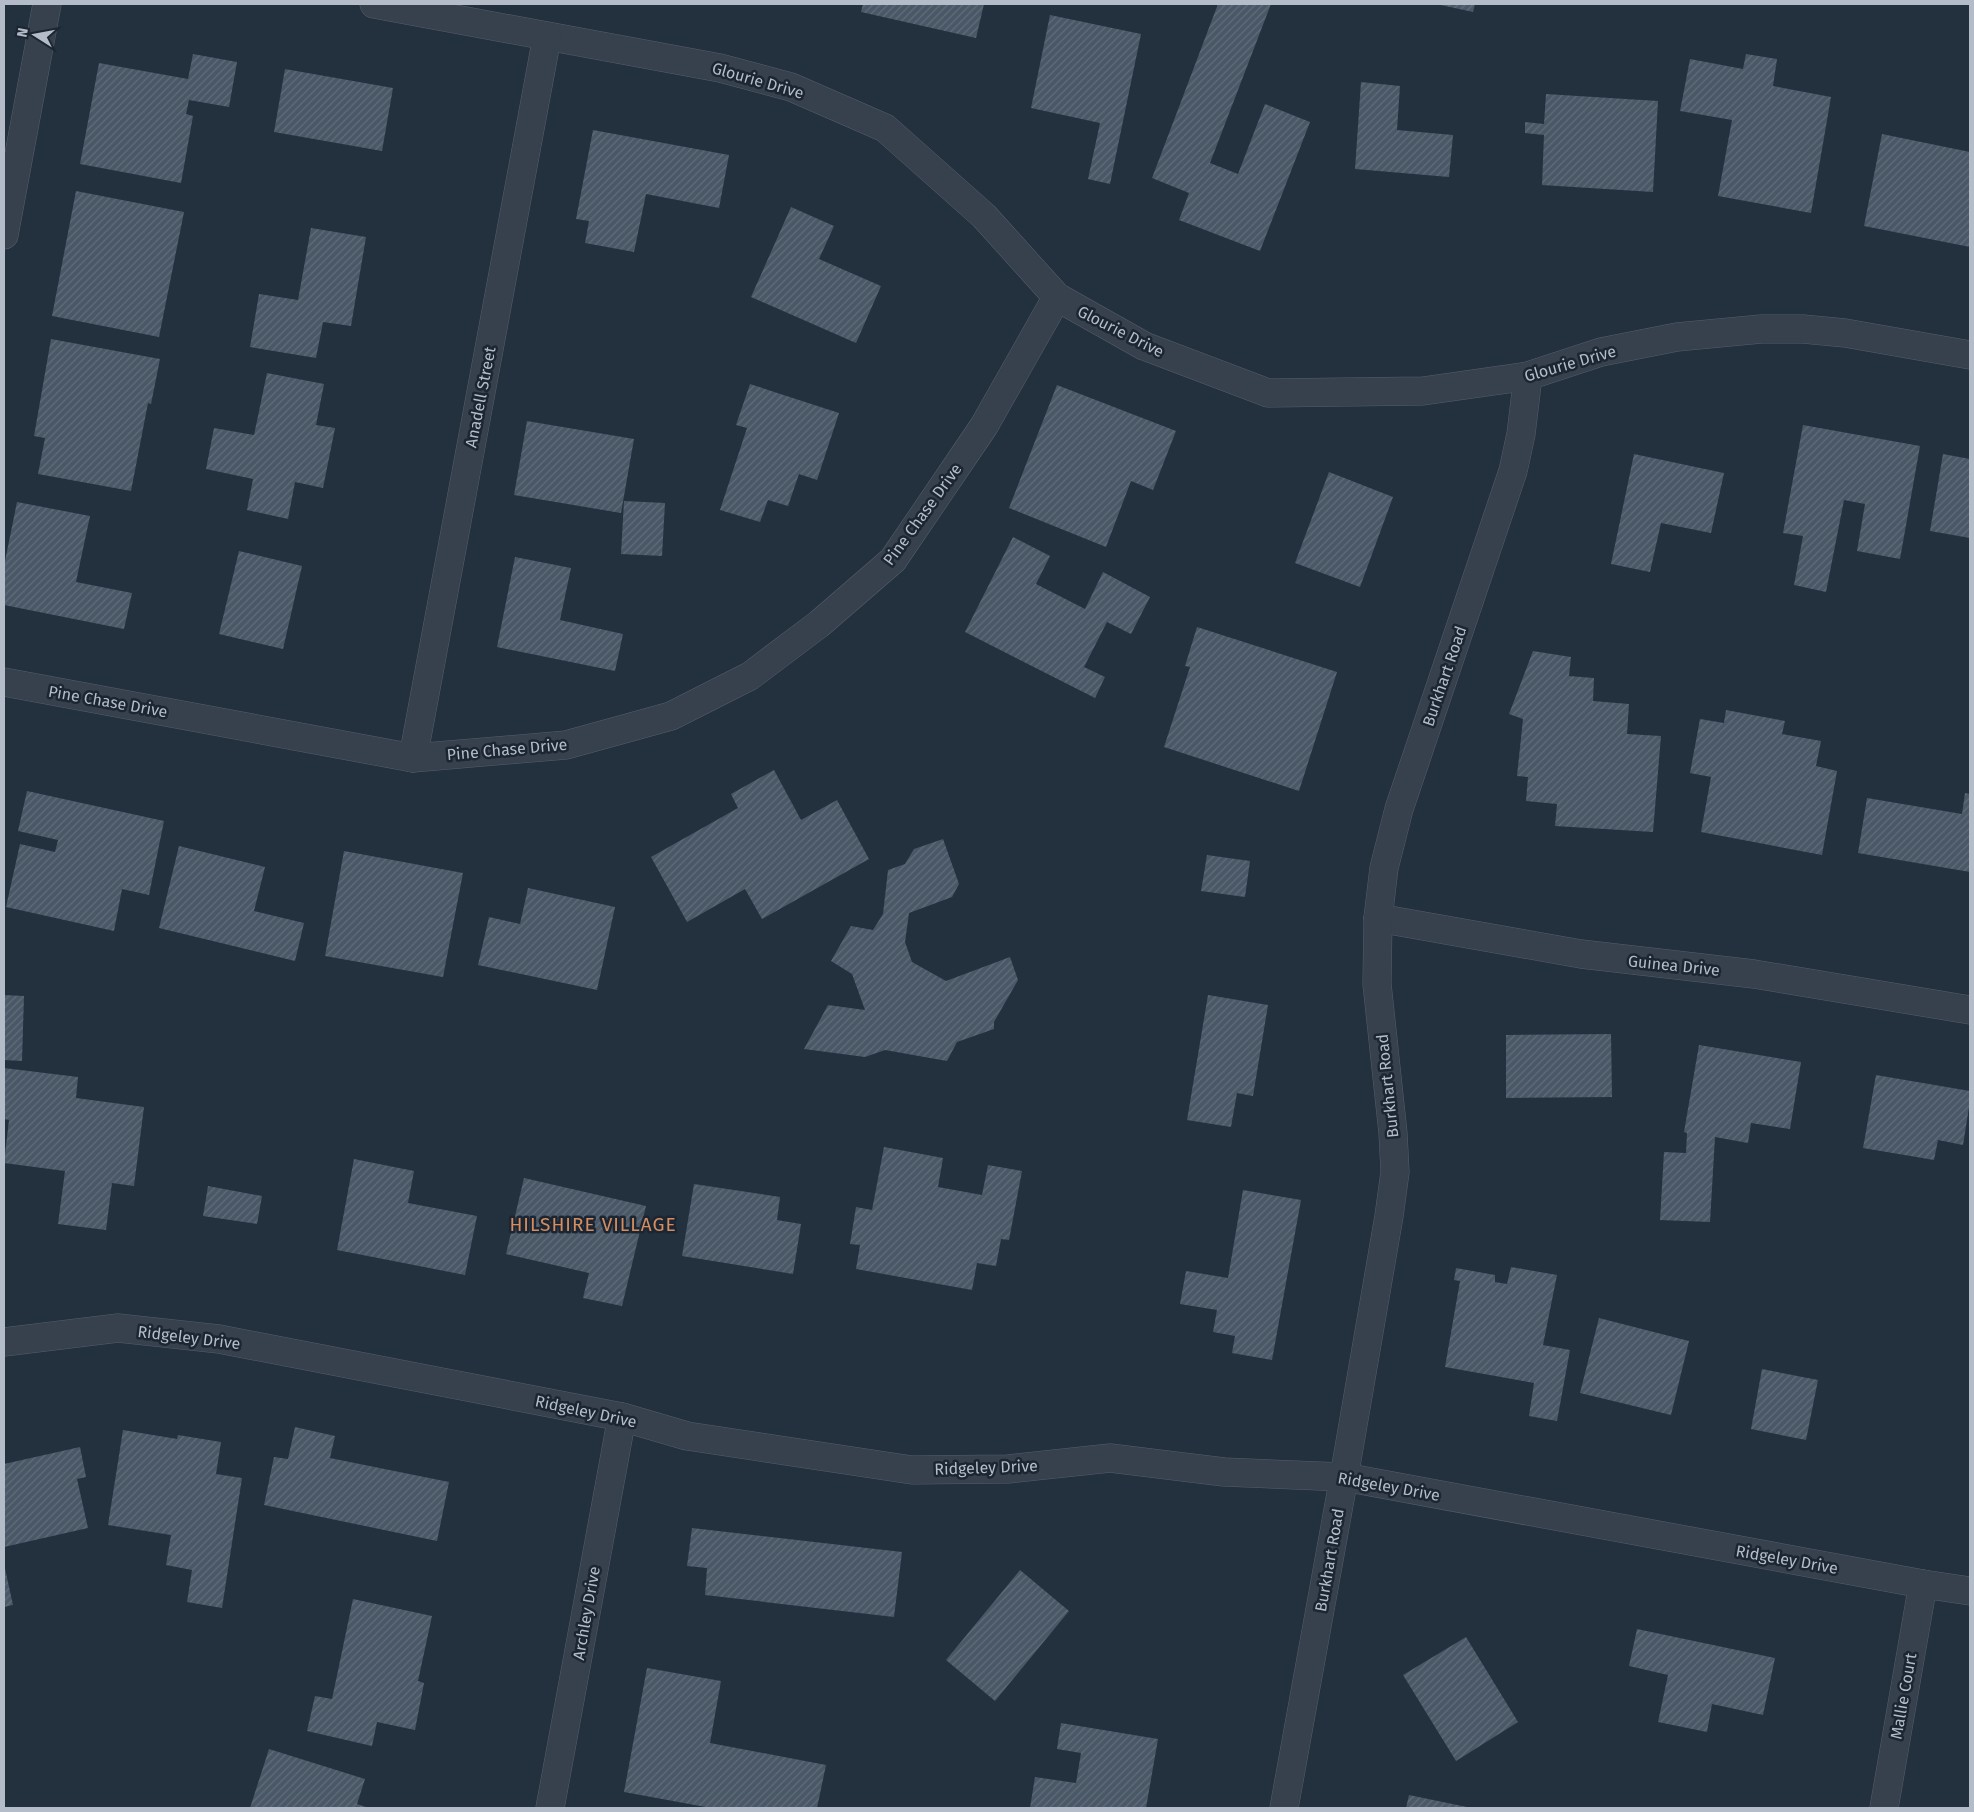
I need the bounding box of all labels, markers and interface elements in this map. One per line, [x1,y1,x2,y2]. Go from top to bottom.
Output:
north arrow [10,10,60,60]
text: N [13,26,32,39]
street label: Glourie Drive [710,58,806,103]
street label: Glourie Drive [1074,302,1167,361]
street label: Glourie Drive [1522,341,1618,386]
street label: Anadell Street [461,345,500,449]
street label: Pine Chase Drive [879,460,966,569]
street label: Burkhart Road [1418,624,1470,729]
street label: Pine Chase Drive [47,682,169,721]
street label: Pine Chase Drive [446,735,568,764]
street label: Guinea Drive [1627,951,1721,980]
street label: Burkhart Road [1373,1033,1402,1139]
district label: HILSHIRE VILLAGE [509,1213,677,1236]
street label: Ridgeley Drive [136,1322,241,1353]
street label: Ridgeley Drive [533,1391,638,1432]
street label: Ridgeley Drive [934,1456,1038,1479]
street label: Ridgeley Drive [1336,1468,1442,1505]
street label: Burkhart Road [1311,1507,1348,1613]
street label: Ridgeley Drive [1734,1541,1840,1578]
street label: Archley Drive [569,1565,604,1661]
street label: Mallie Court [1887,1651,1920,1741]

